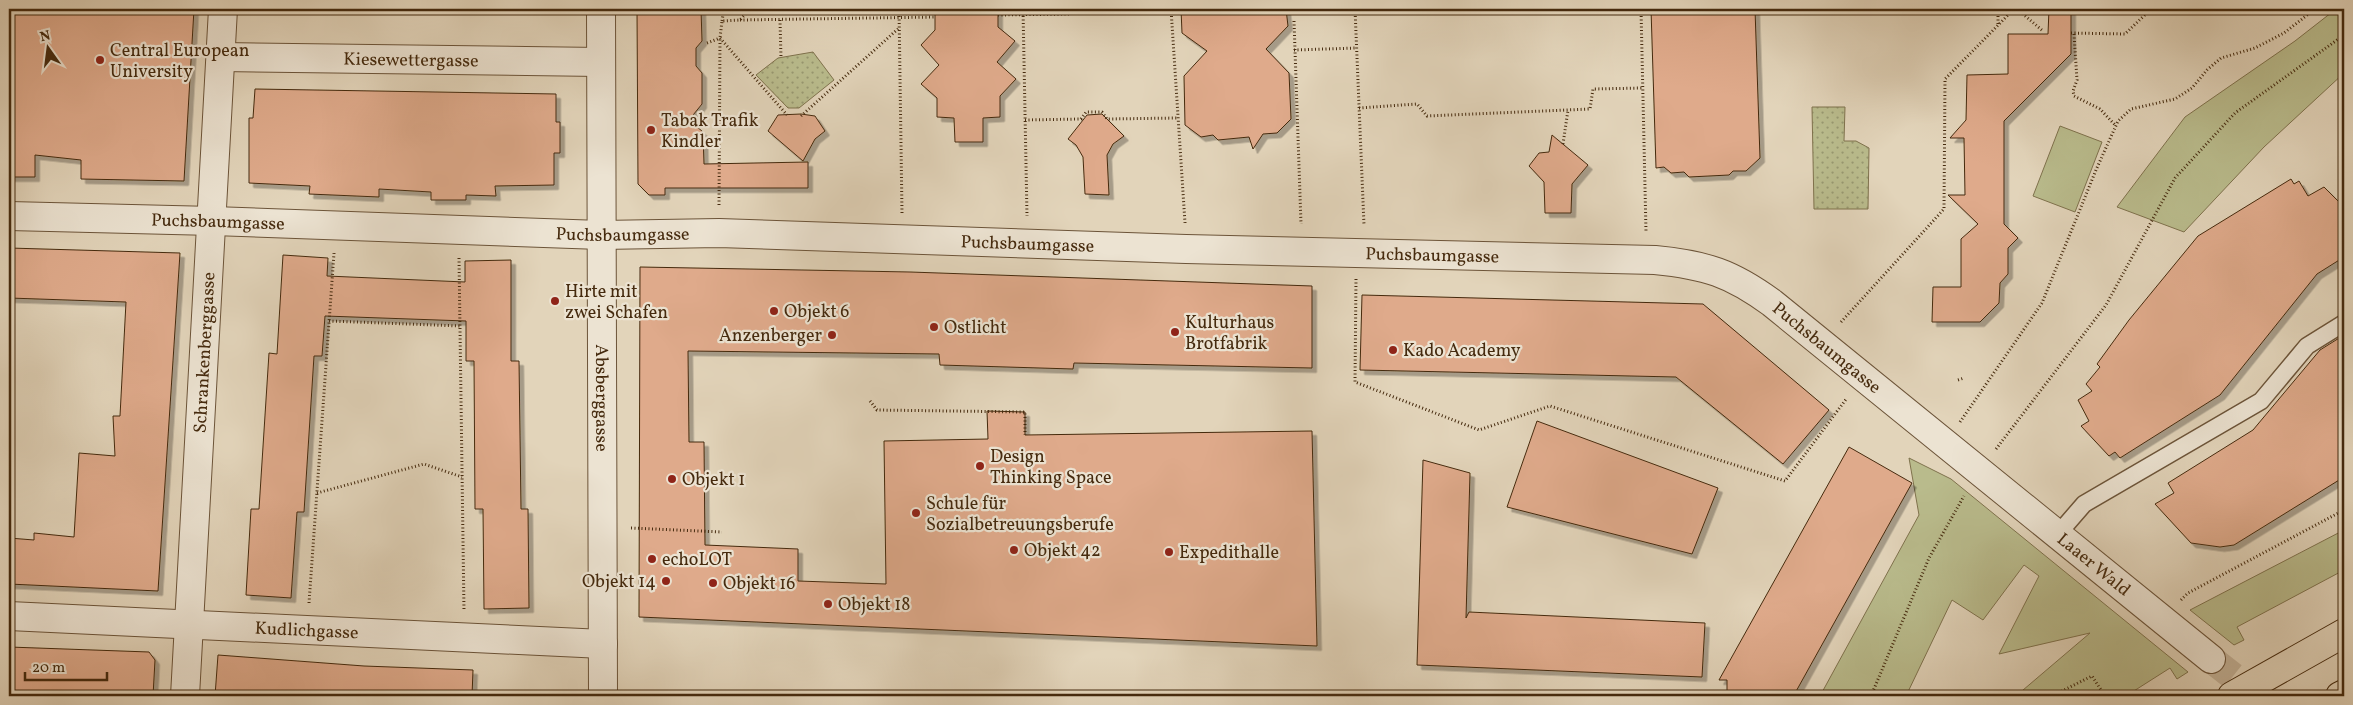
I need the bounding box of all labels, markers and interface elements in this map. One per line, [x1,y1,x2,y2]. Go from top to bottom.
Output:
north arrow [22,22,72,72]
text: N [38,26,52,47]
place label: Central European University [110,39,250,85]
street label: Kiesewettergasse [343,48,479,74]
marker: Central European University [94,54,106,66]
place label: Tabak Trafik Kindler [661,109,759,155]
marker: Tabak Trafik Kindler [645,124,657,136]
street label: Puchsbaumgasse [151,208,285,238]
street label: Puchsbaumgasse [555,222,690,249]
street label: Puchsbaumgasse [960,230,1095,260]
street label: Puchsbaumgasse [1365,242,1499,270]
street label: Schrankenberggasse [189,271,222,434]
place label: Hirte mit zwei Schafen [565,280,668,326]
marker: Hirte mit zwei Schafen [549,295,561,307]
street label: Puchsbaumgasse [1766,297,1886,400]
place label: Objekt 6 [784,300,849,325]
marker: Objekt 6 [768,305,780,317]
place label: Kulturhaus Brotfabrik [1185,311,1274,357]
place label: Ostlicht [944,316,1007,341]
marker: Ostlicht [928,321,940,333]
place label: Anzenberger [719,324,822,349]
marker: Kulturhaus Brotfabrik [1169,326,1181,338]
marker: Anzenberger [826,329,838,341]
place label: Kado Academy [1403,339,1521,364]
street label: Absberggasse [588,344,613,452]
marker: Kado Academy [1387,344,1399,356]
place label: Design Thinking Space [990,445,1112,491]
marker: Design Thinking Space [974,460,986,472]
place label: Objekt 1 [682,468,745,493]
marker: Objekt 1 [666,473,678,485]
place label: Schule für Sozialbetreuungsberufe [926,492,1114,538]
marker: Schule für Sozialbetreuungsberufe [910,507,922,519]
street label: Laaer Wald [2051,528,2135,603]
place label: Objekt 42 [1024,539,1101,564]
place label: Expedithalle [1179,541,1279,566]
marker: Objekt 42 [1008,544,1020,556]
marker: Expedithalle [1163,546,1175,558]
place label: echoLOT [662,548,733,573]
marker: echoLOT [646,553,658,565]
place label: Objekt 14 [582,570,656,595]
place label: Objekt 16 [723,572,795,597]
marker: Objekt 14 [660,575,672,587]
marker: Objekt 16 [707,577,719,589]
place label: Objekt 18 [838,593,911,618]
marker: Objekt 18 [822,598,834,610]
street label: Kudlichgasse [254,617,359,646]
scale bar [25,650,108,682]
text: 20 m [32,658,65,679]

